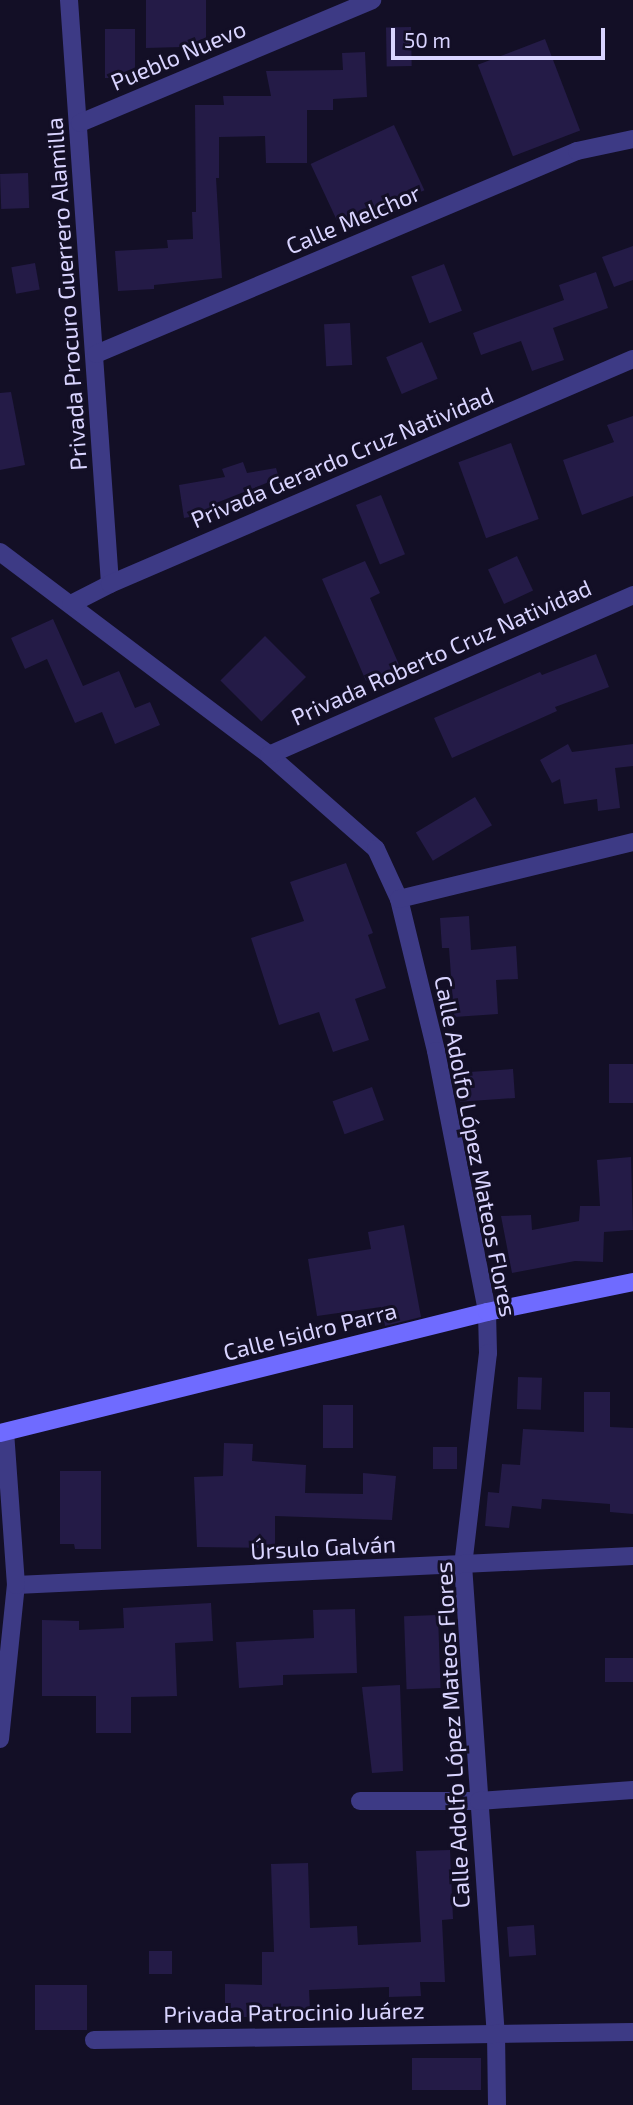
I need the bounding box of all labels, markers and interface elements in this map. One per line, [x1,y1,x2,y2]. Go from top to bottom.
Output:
street label: Pueblo Nuevo [106,14,250,96]
scale bar [395,14,608,58]
text: 50 m [404,27,451,52]
street label: Privada Procuro Guerrero Alamilla [40,116,92,472]
street label: Calle Melchor [282,178,424,260]
street label: Privada Gerardo Cruz Natividad [187,381,497,533]
street label: Privada Roberto Cruz Natividad [287,573,595,731]
street label: Calle Adolfo López Mateos Flores [429,973,523,1319]
street label: Calle Isidro Parra [220,1296,400,1366]
street label: Úrsulo Galván [249,1529,397,1565]
street label: Calle Adolfo López Mateos Flores [429,1561,475,1909]
street label: Privada Patrocinio Juárez [163,1996,425,2028]

